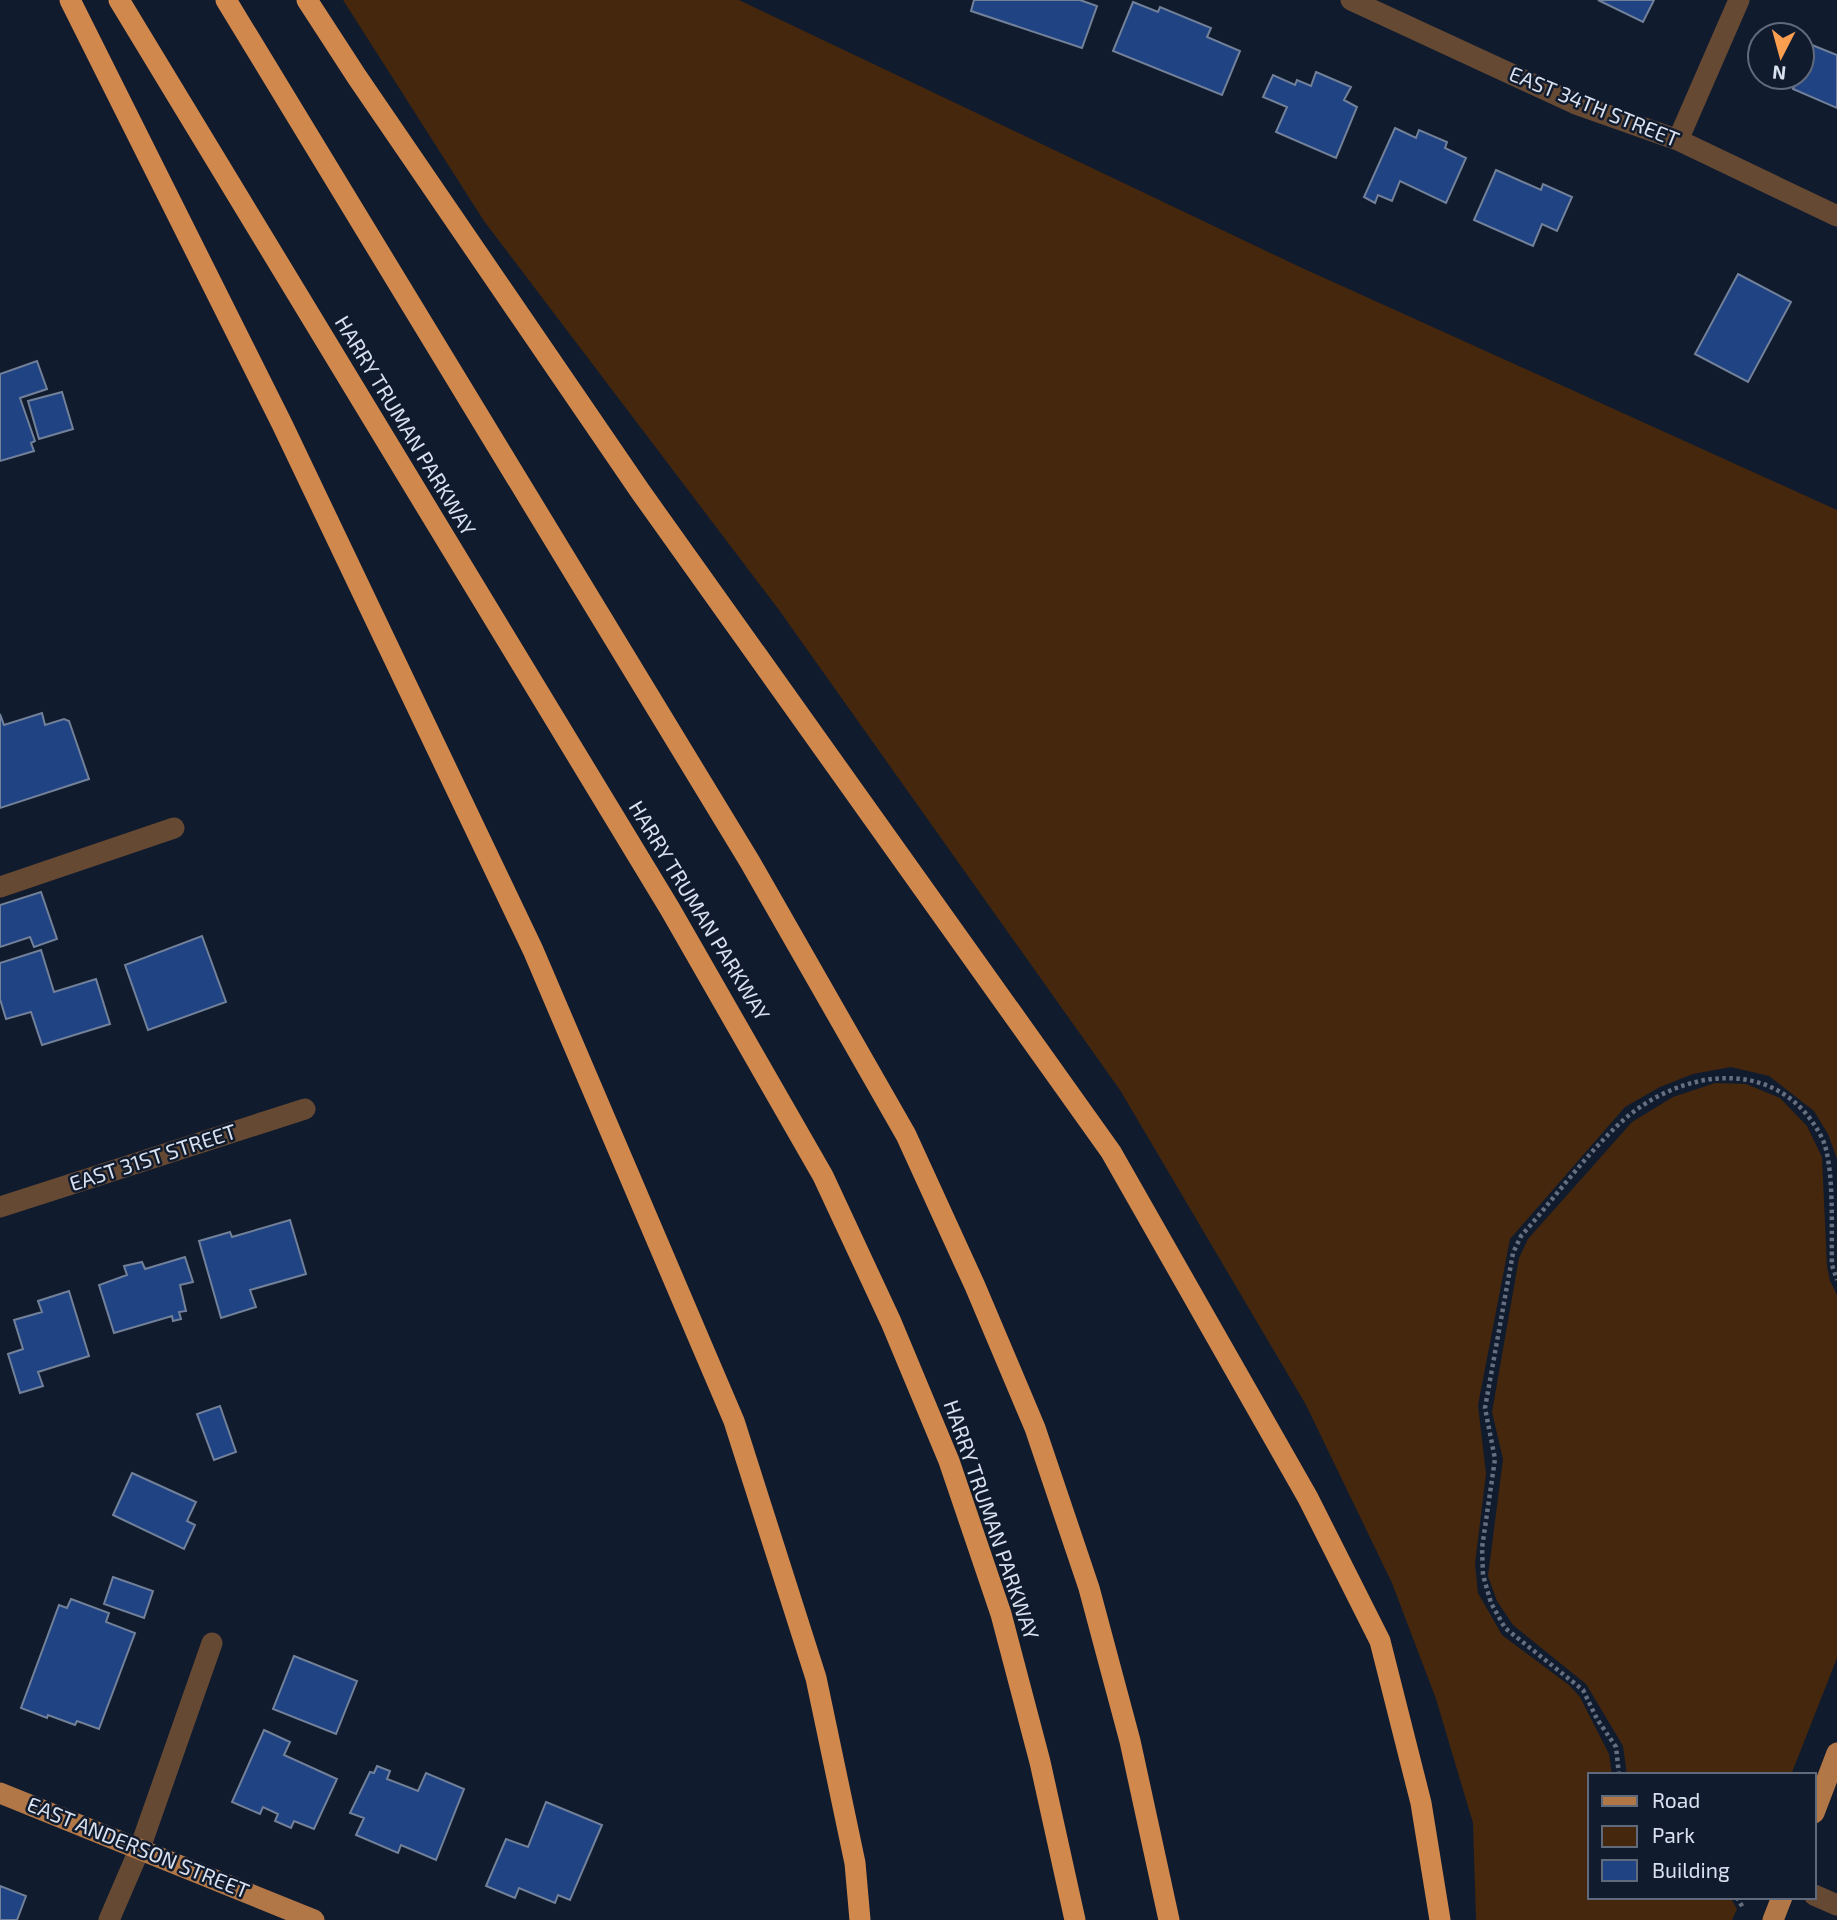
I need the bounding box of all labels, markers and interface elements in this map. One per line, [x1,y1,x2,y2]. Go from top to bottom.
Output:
north arrow [1746,21,1816,91]
street label: EAST 34TH STREET [1506,60,1683,151]
text: N [1771,61,1787,86]
street label: HARRY TRUMAN PARKWAY [331,311,482,540]
street label: HARRY TRUMAN PARKWAY [625,796,776,1025]
street label: EAST 31ST STREET [66,1118,239,1195]
street label: HARRY TRUMAN PARKWAY [940,1396,1045,1643]
legend [1588,1773,1816,1899]
text: Road [1652,1787,1700,1812]
street label: EAST ANDERSON STREET [24,1791,253,1903]
text: Park [1652,1822,1695,1847]
text: Building [1652,1857,1730,1882]

